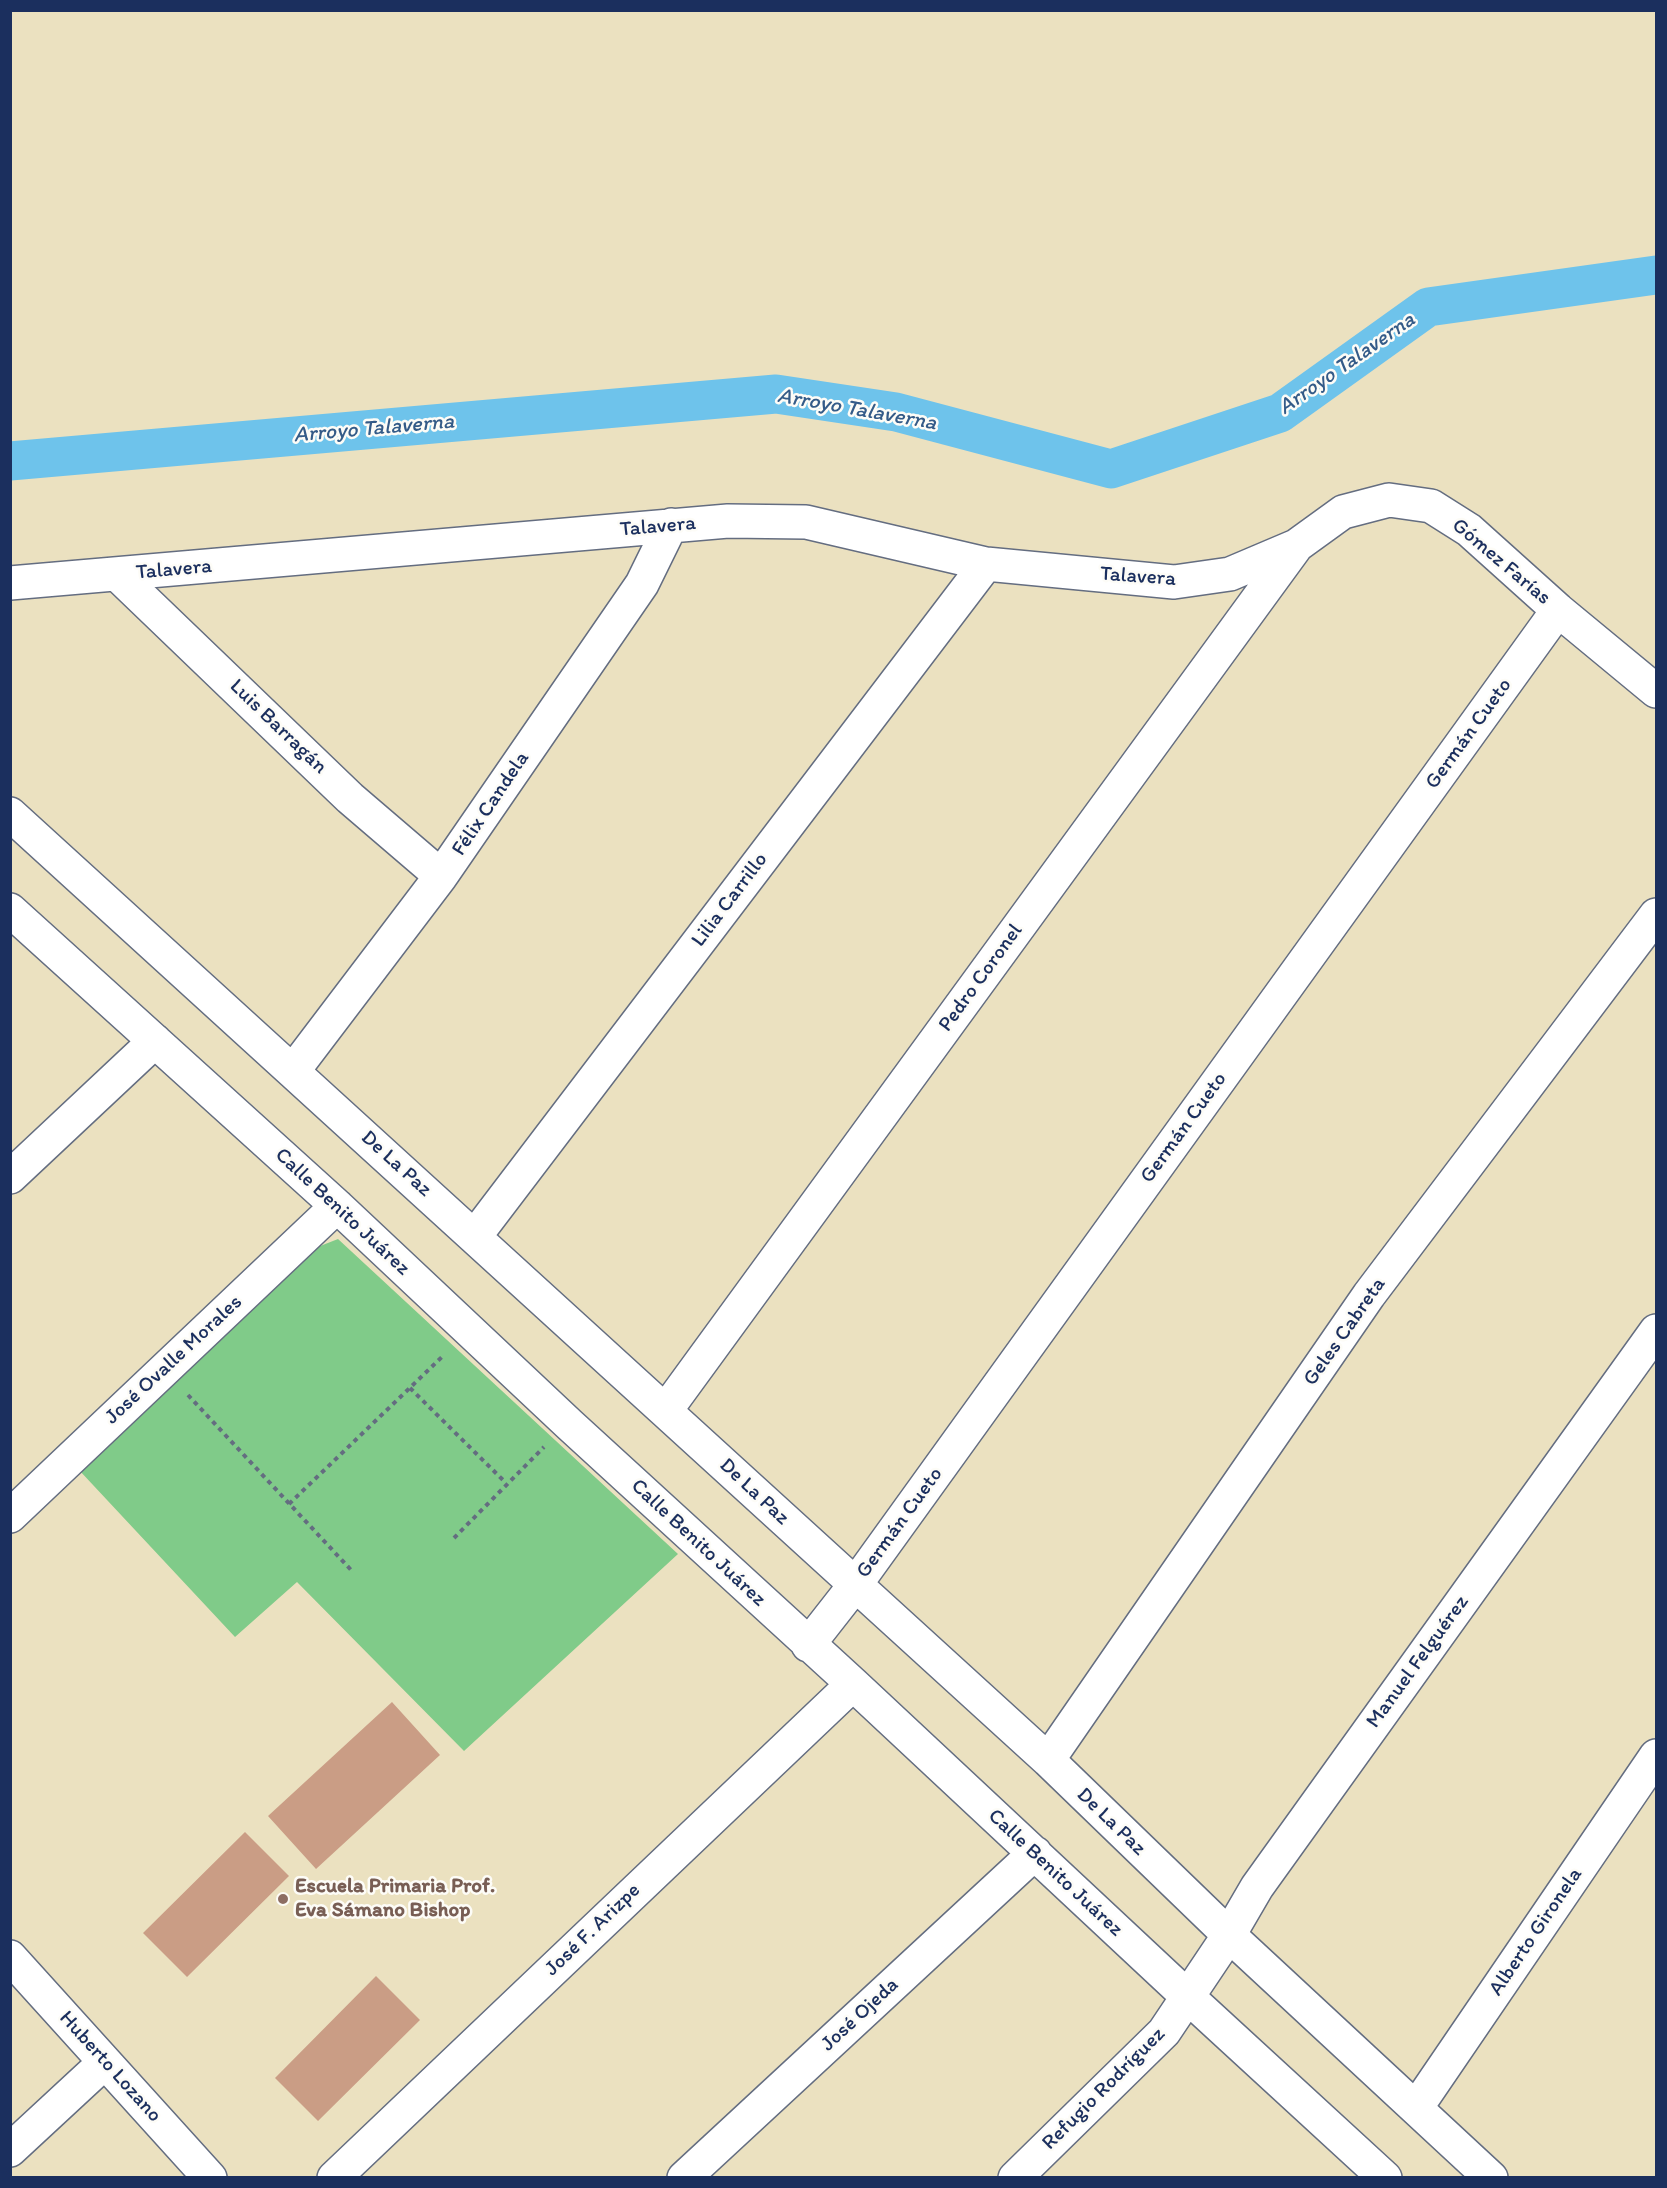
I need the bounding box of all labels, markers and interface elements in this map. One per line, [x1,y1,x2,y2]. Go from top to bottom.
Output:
water label: Arroyo Talaverna [1273,307,1421,421]
water label: Arroyo Talaverna [775,383,939,437]
water label: Arroyo Talaverna [293,409,455,449]
street label: Talavera [619,511,697,543]
street label: Gómez Farías [1446,513,1556,611]
street label: Talavera [135,554,213,586]
street label: Talavera [1099,562,1177,592]
street label: Luis Barragán [224,674,332,780]
street label: Germán Cueto [1420,674,1518,794]
street label: Félix Candela [447,747,535,861]
street label: Lilia Carrillo [686,848,774,952]
street label: Pedro Coronel [934,919,1028,1037]
street label: Germán Cueto [1135,1068,1233,1188]
street label: De La Paz [355,1126,437,1202]
street label: Calle Benito Juárez [269,1143,415,1281]
street label: Geles Cabreta [1298,1273,1392,1391]
street label: José Ovalle Morales [100,1290,248,1430]
street label: De La Paz [714,1453,794,1531]
street label: Germán Cueto [851,1463,949,1583]
street label: Calle Benito Juárez [625,1474,771,1612]
street label: Manuel Felguérez [1361,1591,1475,1733]
street label: De La Paz [1071,1783,1151,1861]
street label: Calle Benito Juárez [982,1804,1128,1942]
street label: Alberto Gironela [1484,1863,1588,2001]
place label: Escuela Primaria Prof. Eva Sámano Bishop [295,1874,495,1924]
street label: José F. Arizpe [540,1878,646,1982]
marker: Escuela Primaria Prof. Eva Sámano Bishop [276,1892,290,1906]
street label: José Ojeda [816,1973,904,2057]
street label: Huberto Lozano [53,2006,167,2128]
street label: Refugio Rodríguez [1037,2022,1171,2156]

